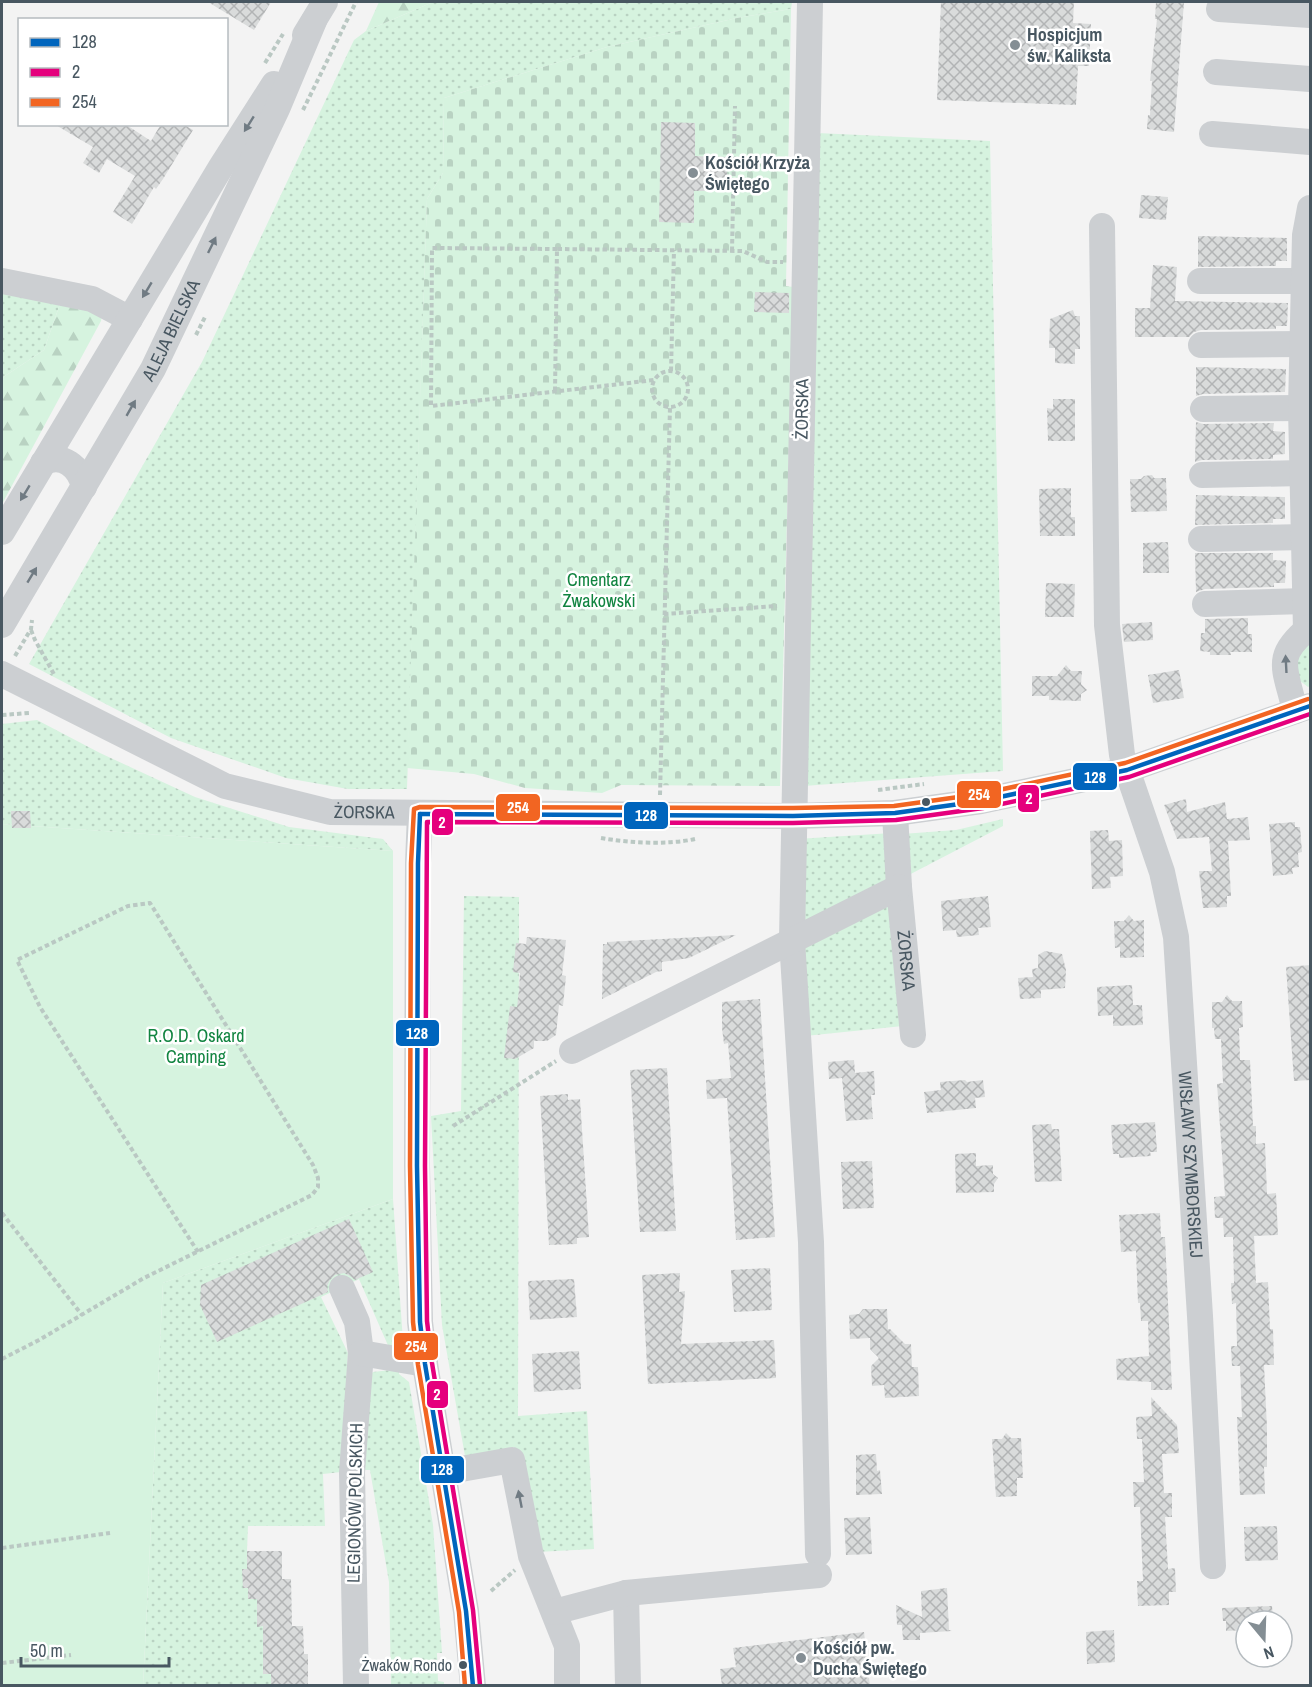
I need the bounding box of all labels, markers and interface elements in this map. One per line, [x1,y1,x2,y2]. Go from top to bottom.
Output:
legend [18,18,228,126]
place label: Hospicjum św. Kaliksta [1027,22,1112,68]
text: 128 [72,29,97,54]
marker: Hospicjum św. Kaliksta [1008,38,1022,52]
text: 2 [72,59,80,84]
text: 254 [72,89,97,114]
one-way arrow [243,116,254,132]
place label: Kościół Krzyża Świętego [705,150,811,196]
marker: Kościół Krzyża Świętego [686,166,700,180]
one-way arrow [208,236,217,253]
street label: ALEJA BIELSKA [135,275,206,387]
one-way arrow [142,282,153,298]
street label: ŻORSKA [788,378,815,440]
one-way arrow [126,399,136,416]
one-way arrow [19,485,30,501]
one-way arrow [26,567,37,583]
park label: Cmentarz Żwakowski [563,567,636,613]
one-way arrow [1282,654,1291,673]
line badge: 128 [1072,762,1118,791]
text: 128 [1084,766,1106,788]
line badge: 254 [956,780,1002,809]
text: 254 [968,783,991,805]
line badge: 2 [1017,784,1040,813]
text: 2 [1025,787,1033,809]
line badge: 254 [495,793,541,822]
text: 254 [507,796,530,818]
unlabelled marker [920,796,932,808]
street label: ŻORSKA [334,799,395,825]
line badge: 128 [623,801,669,830]
text: 128 [635,804,657,826]
line badge: 2 [431,808,454,836]
text: 2 [438,811,446,833]
street label: ŻORSKA [891,929,922,992]
line badge: 128 [395,1019,440,1047]
text: 128 [406,1022,428,1044]
park label: R.O.D. Oskard Camping [148,1023,244,1069]
street label: WISŁAWY SZYMBORSKIEJ [1173,1070,1209,1259]
line badge: 254 [393,1332,439,1361]
text: 254 [405,1335,428,1357]
line badge: 2 [426,1380,449,1409]
text: 2 [433,1383,441,1405]
street label: LEGIONÓW POLSKICH [341,1423,368,1583]
line badge: 128 [420,1455,465,1484]
text: 128 [431,1458,453,1480]
one-way arrow [515,1489,524,1508]
north arrow [1234,1609,1294,1669]
scale bar [21,1630,170,1668]
place label: Kościół pw. Ducha Świętego [813,1635,927,1681]
text: 50 m [30,1638,63,1663]
text: N [1261,1641,1277,1665]
marker: Kościół pw. Ducha Świętego [794,1651,808,1665]
place label: Żwaków Rondo [362,1654,452,1676]
marker: Żwaków Rondo [457,1659,469,1671]

